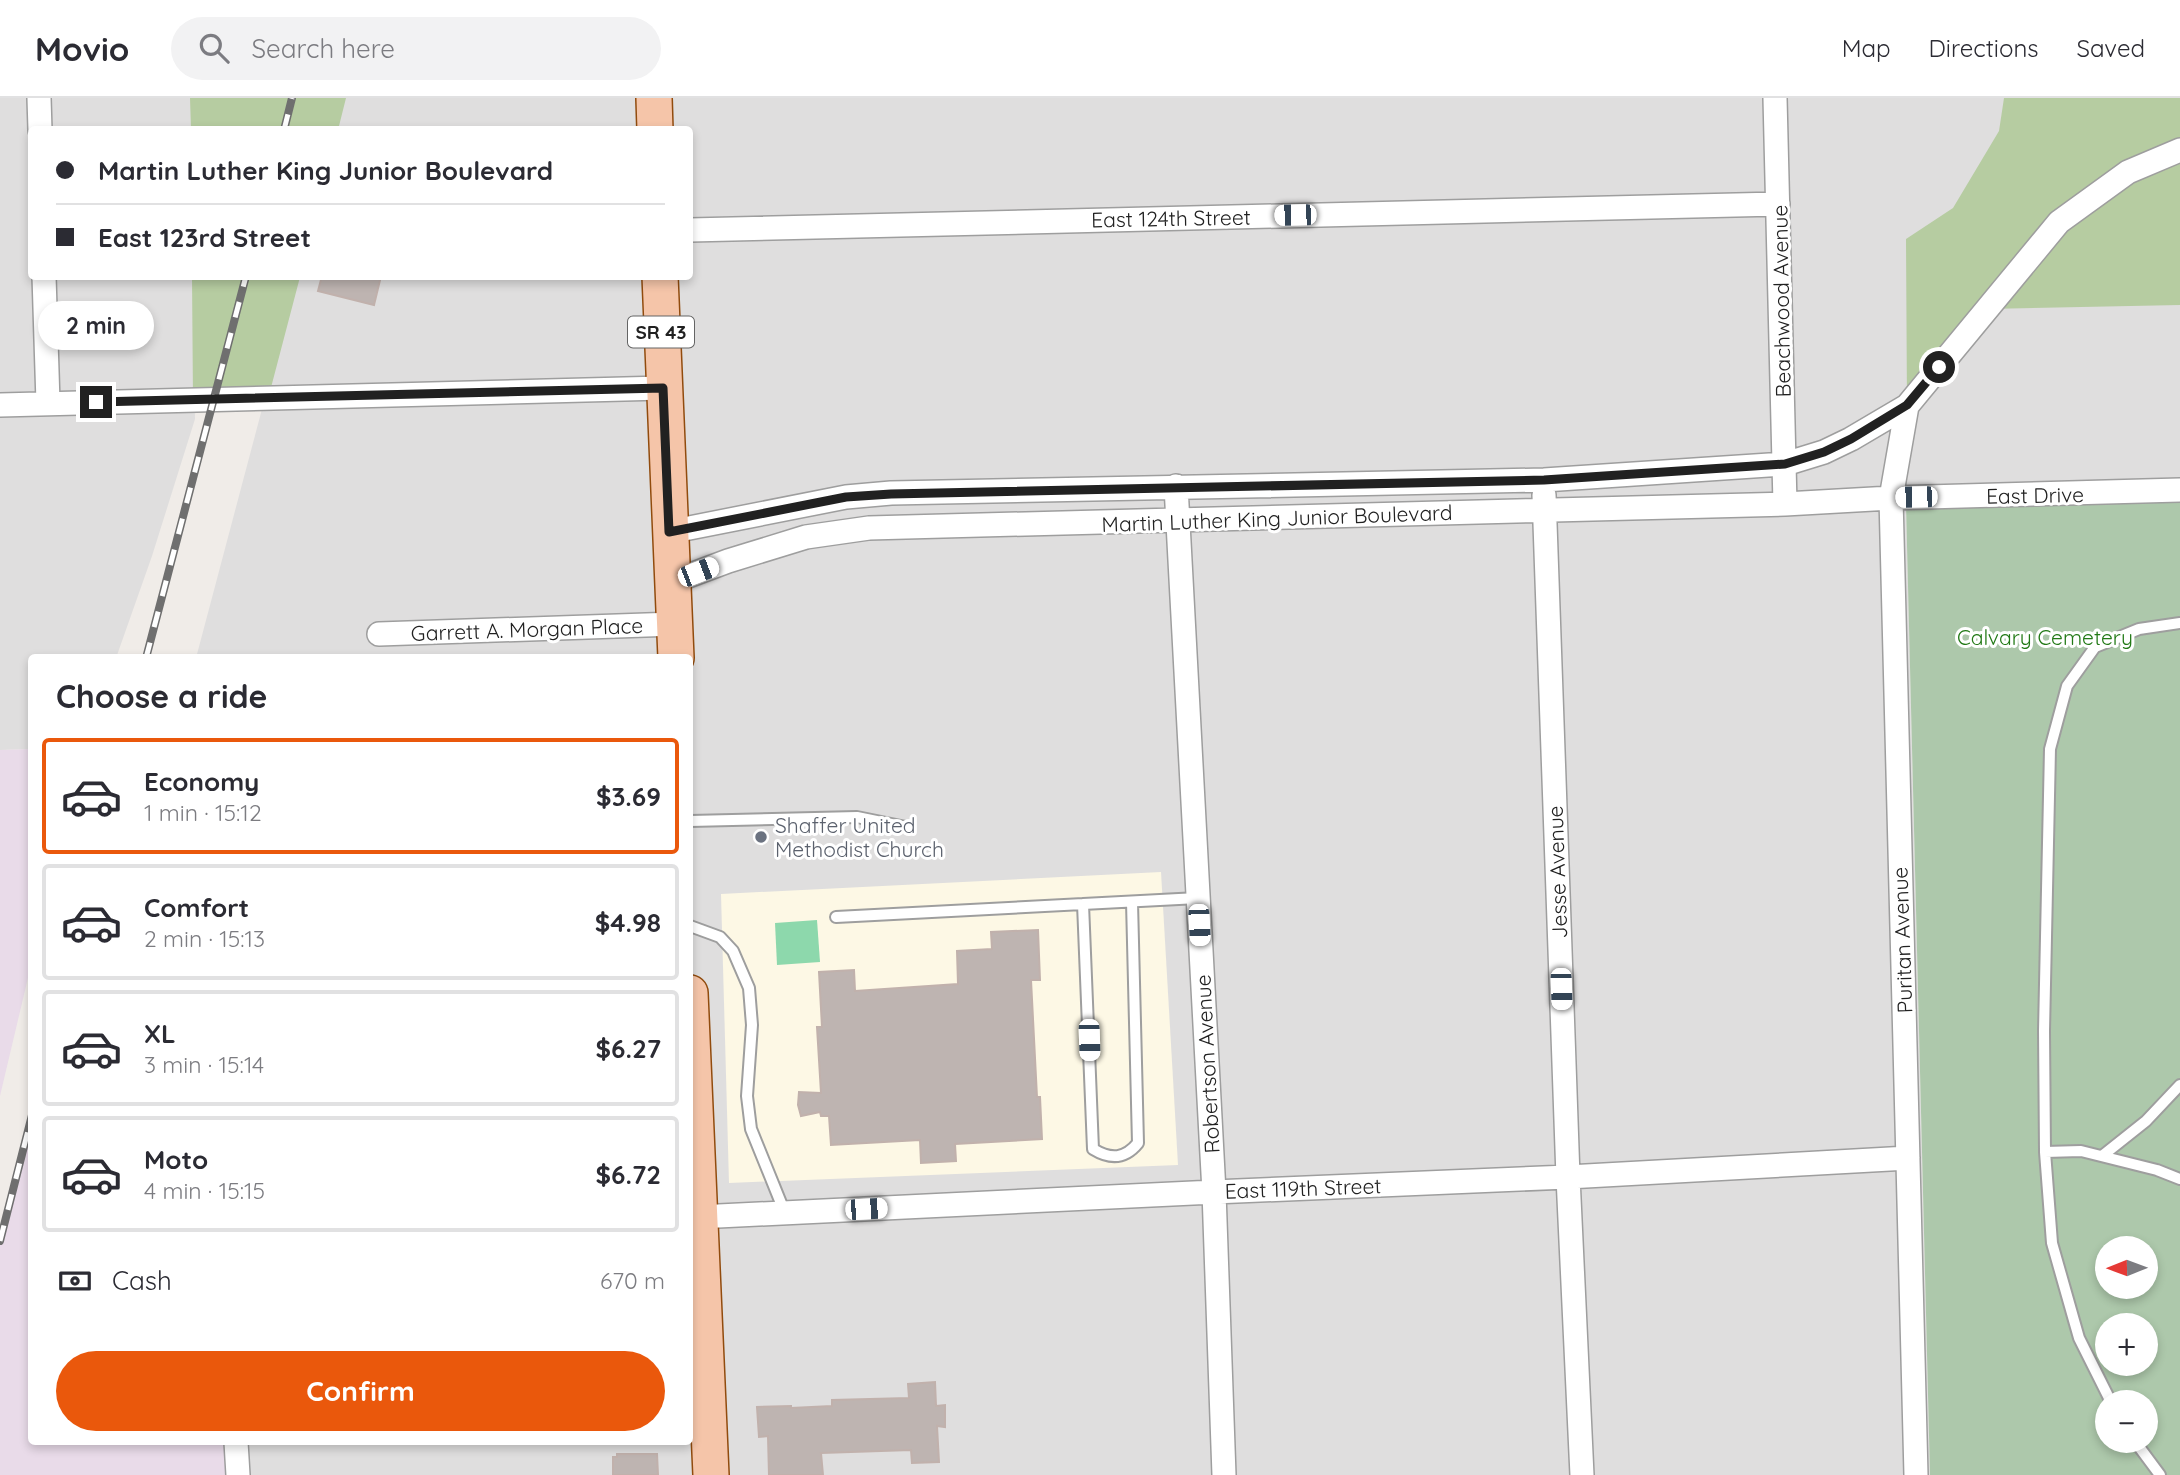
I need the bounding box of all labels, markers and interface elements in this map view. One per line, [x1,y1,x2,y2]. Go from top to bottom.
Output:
search box [171,17,661,80]
text: Movio [35,28,129,69]
icon: search [195,29,233,67]
text: Search here [251,32,395,65]
text: Map [1842,33,1891,63]
text: Directions [1929,33,2039,63]
text: Saved [2077,33,2145,63]
text: Martin Luther King Junior Boulevard [98,154,553,187]
street label: East 124th Street [1091,204,1251,232]
car [1274,204,1317,226]
street label: Beachwood Avenue [1766,204,1796,398]
text: East 123rd Street [98,221,311,254]
callout: 2 min [38,300,154,350]
text: 2 min [66,311,126,340]
road number: SR 43 [628,316,694,348]
route start [1923,351,1955,383]
route end [80,386,112,418]
street label: East Drive [1986,481,2084,509]
car [1895,486,1938,508]
street label: Martin Luther King Junior Boulevard [1101,499,1453,537]
car [675,555,722,589]
street label: Garrett A. Morgan Place [410,612,644,646]
park label: Calvary Cemetery [1957,624,2133,650]
text: Choose a ride [56,676,268,716]
icon: car [60,765,123,828]
text: Economy [144,765,259,798]
text: $3.69 [596,780,661,813]
text: 1 min · 15:12 [144,798,262,827]
street label: Jesse Avenue [1542,805,1572,939]
place label: Shaffer United Methodist Church [775,812,944,862]
marker: Shaffer United Methodist Church [753,829,769,845]
street label: Puritan Avenue [1886,866,1918,1014]
icon: car [60,891,123,954]
text: Comfort [144,891,249,924]
car [1188,903,1211,947]
text: $4.98 [595,906,661,939]
text: 2 min · 15:13 [144,924,265,953]
car [1550,968,1573,1010]
street label: Robertson Avenue [1189,974,1225,1154]
icon: car [60,1017,123,1080]
text: XL [144,1017,176,1050]
car [1078,1019,1101,1061]
text: $6.27 [596,1032,661,1065]
text: 3 min · 15:14 [144,1050,264,1079]
icon: car [60,1143,123,1206]
text: Moto [144,1143,208,1176]
text: $6.72 [596,1158,661,1191]
street label: East 119th Street [1224,1172,1382,1204]
text: 4 min · 15:15 [144,1176,265,1205]
car [845,1197,888,1221]
north arrow [2095,1236,2158,1298]
map controls [2095,1236,2158,1453]
icon: cash [56,1262,94,1300]
text: Cash [112,1264,172,1297]
text: 670 m [600,1266,665,1295]
button: + [2095,1313,2158,1376]
button: Confirm [56,1351,665,1431]
button: − [2095,1390,2158,1453]

